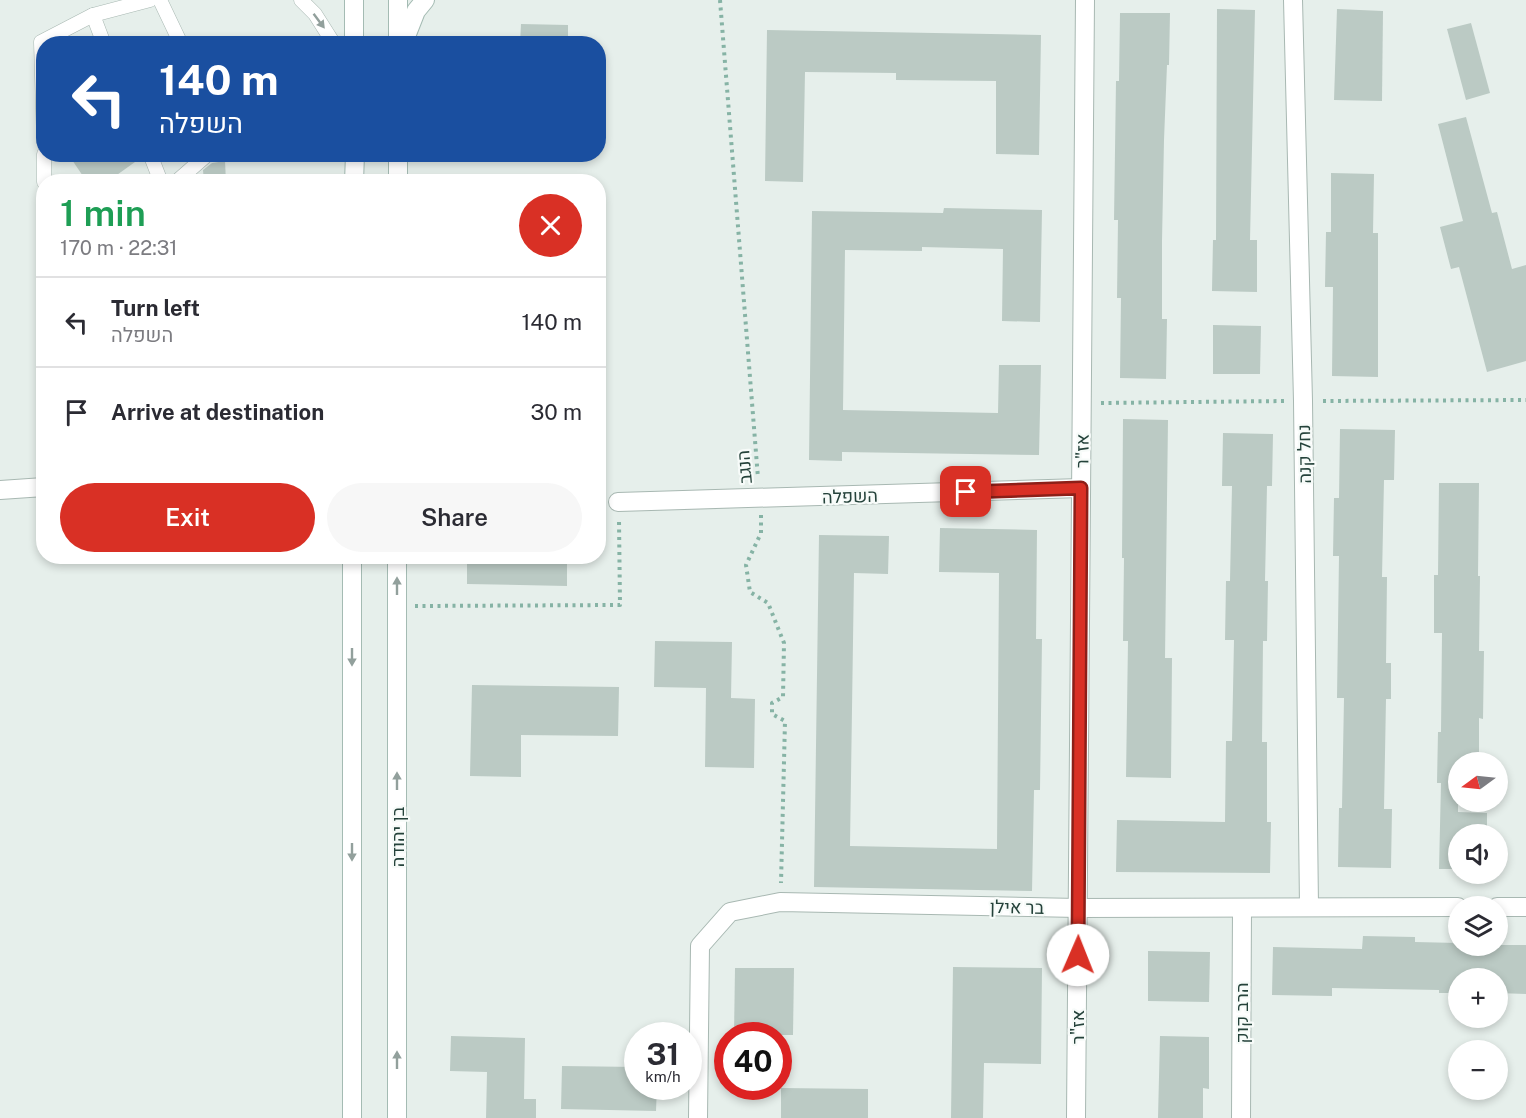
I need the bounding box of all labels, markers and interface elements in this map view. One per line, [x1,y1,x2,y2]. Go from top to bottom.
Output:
one-way arrow [313,12,325,28]
text: 140 m [159,55,279,104]
icon: left [60,60,138,138]
text: השפלה [159,107,243,139]
text: 1 min [60,192,146,234]
button: close [519,194,582,257]
text: 170 m · 22:31 [60,236,177,260]
text: Turn left [111,295,200,321]
icon: left [60,306,93,339]
text: 140 m [521,309,582,335]
text: השפלה [111,323,173,347]
icon: arrive [60,396,93,429]
text: Arrive at destination [111,399,324,425]
text: 30 m [530,399,582,425]
street label: נחל קנה [1293,424,1315,484]
street label: אז"ר [1071,434,1093,468]
street label: הנגב [732,449,756,485]
pin [940,466,991,517]
icon: arrive [949,475,982,508]
button: Exit [60,483,315,552]
button: Share [327,483,582,552]
street label: השפלה [822,485,878,507]
one-way arrow [392,576,402,595]
one-way arrow [347,647,357,666]
north arrow [1448,752,1508,812]
map controls [1448,752,1508,1100]
one-way arrow [392,771,402,790]
street label: בן יהודה [387,806,408,867]
button: sound [1448,824,1508,884]
one-way arrow [347,842,357,861]
street label: בר אילן [990,896,1045,918]
button: layers [1448,896,1508,956]
position arrow [1046,923,1110,987]
button: + [1448,968,1508,1028]
street label: הרב קוק [1231,983,1252,1043]
street label: אז"ר [1067,1010,1088,1044]
speed limit sign: 40 [714,1022,792,1100]
text: 31 [647,1036,679,1072]
button: − [1448,1040,1508,1100]
one-way arrow [392,1050,402,1069]
text: km/h [645,1068,681,1085]

